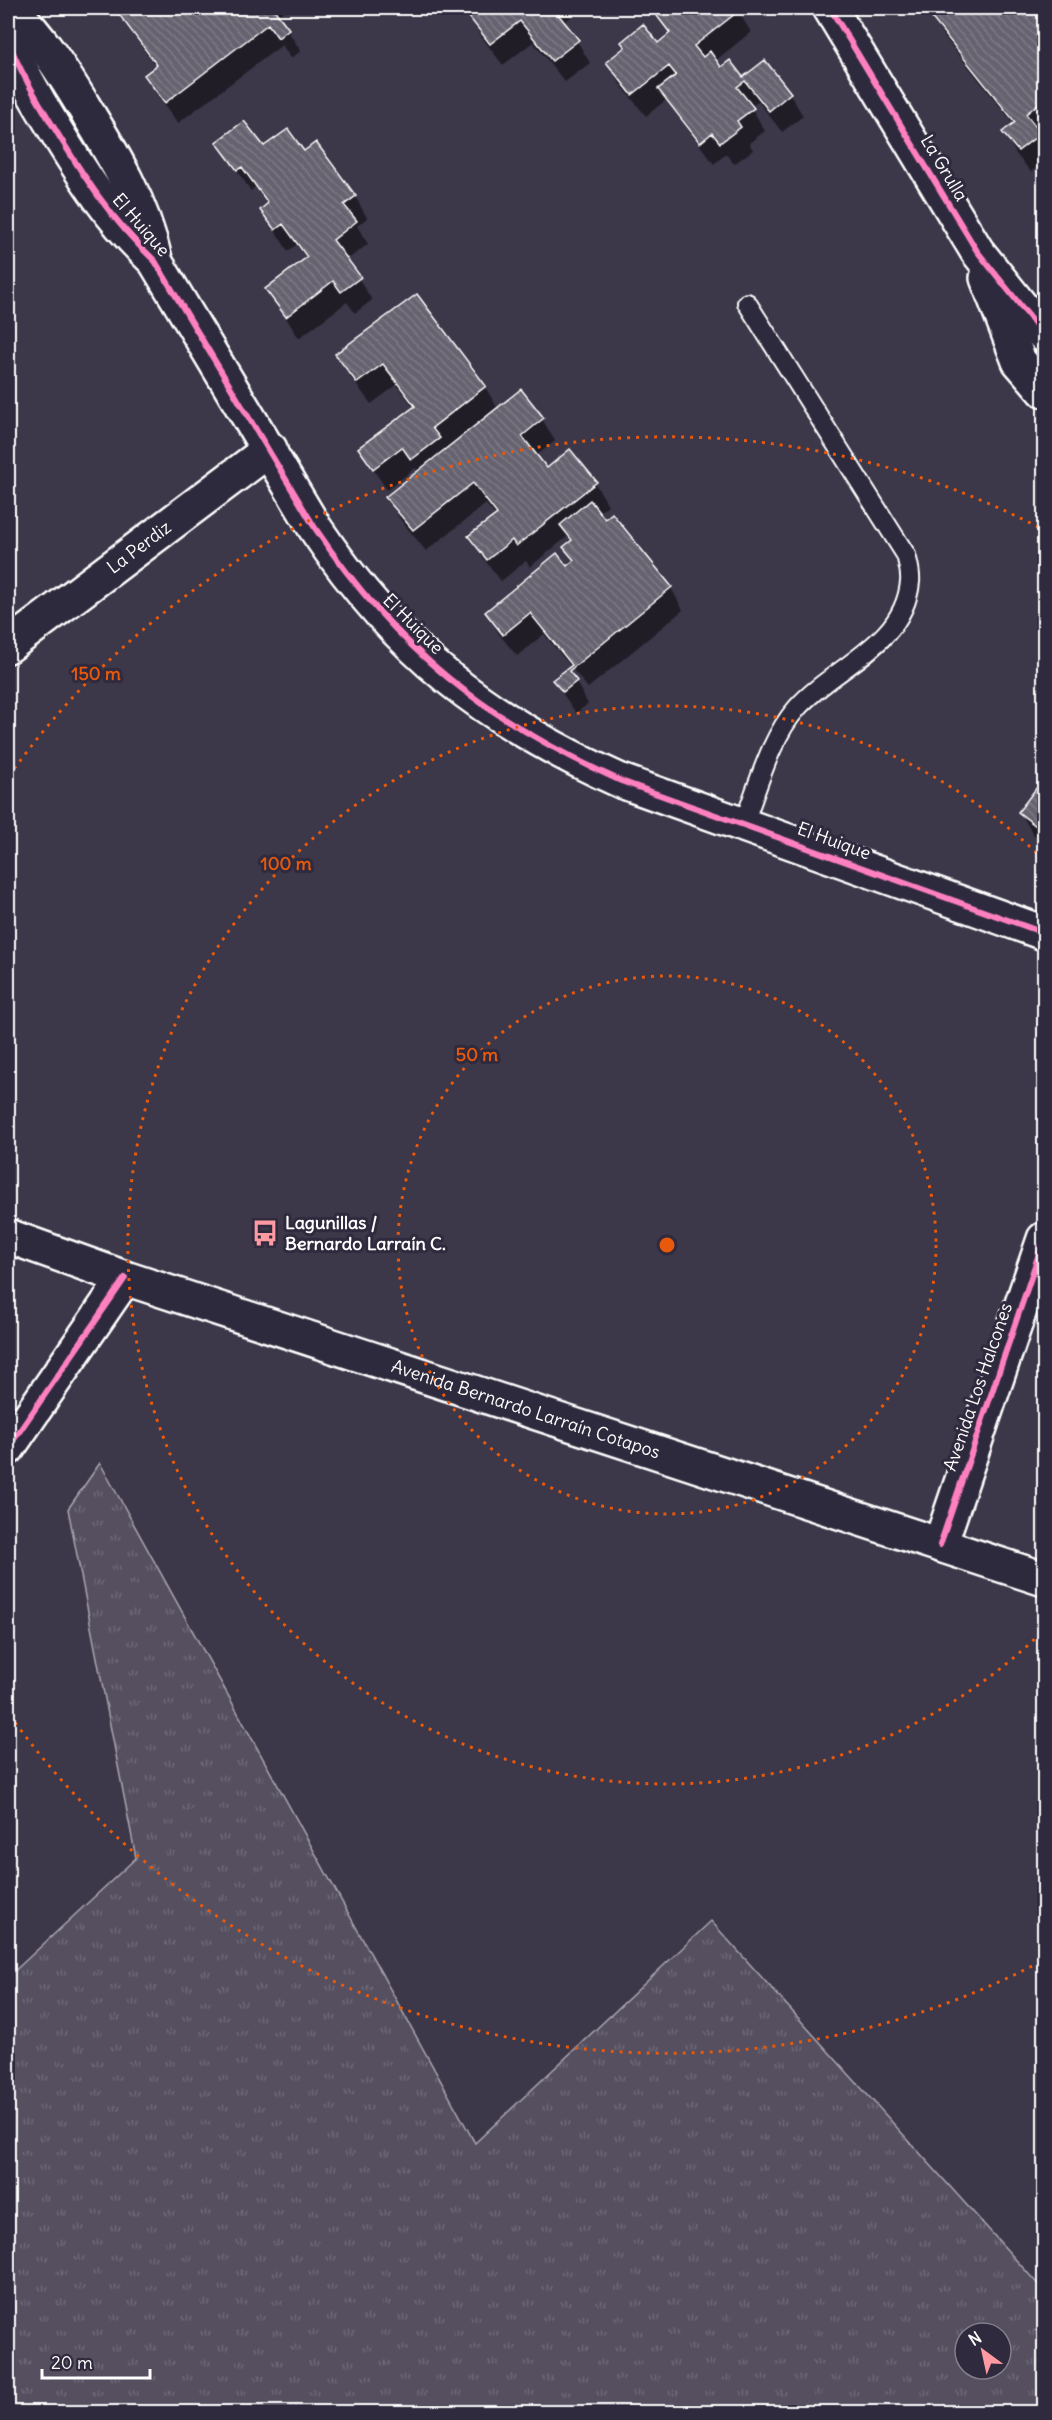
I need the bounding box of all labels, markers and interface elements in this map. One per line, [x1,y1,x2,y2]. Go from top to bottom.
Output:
street label: La Grulla [916,130,973,205]
street label: El Huique [108,188,175,261]
street label: La Perdiz [102,515,176,579]
street label: El Huique [378,588,449,659]
text: 150 m [71,662,121,685]
street label: El Huique [794,817,874,864]
text: 100 m [261,852,312,875]
text: 50 m [456,1043,498,1066]
place label: Lagunillas / Bernardo Larraín C. [285,1211,446,1255]
bus stop icon: Lagunillas / Bernardo Larraín C. [250,1218,280,1248]
centre of rings [657,1235,677,1255]
street label: Avenida Los Halcones [938,1300,1017,1474]
street label: Avenida Bernardo Larraín Cotapos [389,1354,663,1464]
north arrow [953,2321,1013,2381]
text: N [965,2327,985,2350]
scale bar [42,2342,150,2380]
text: 20 m [51,2351,93,2374]

